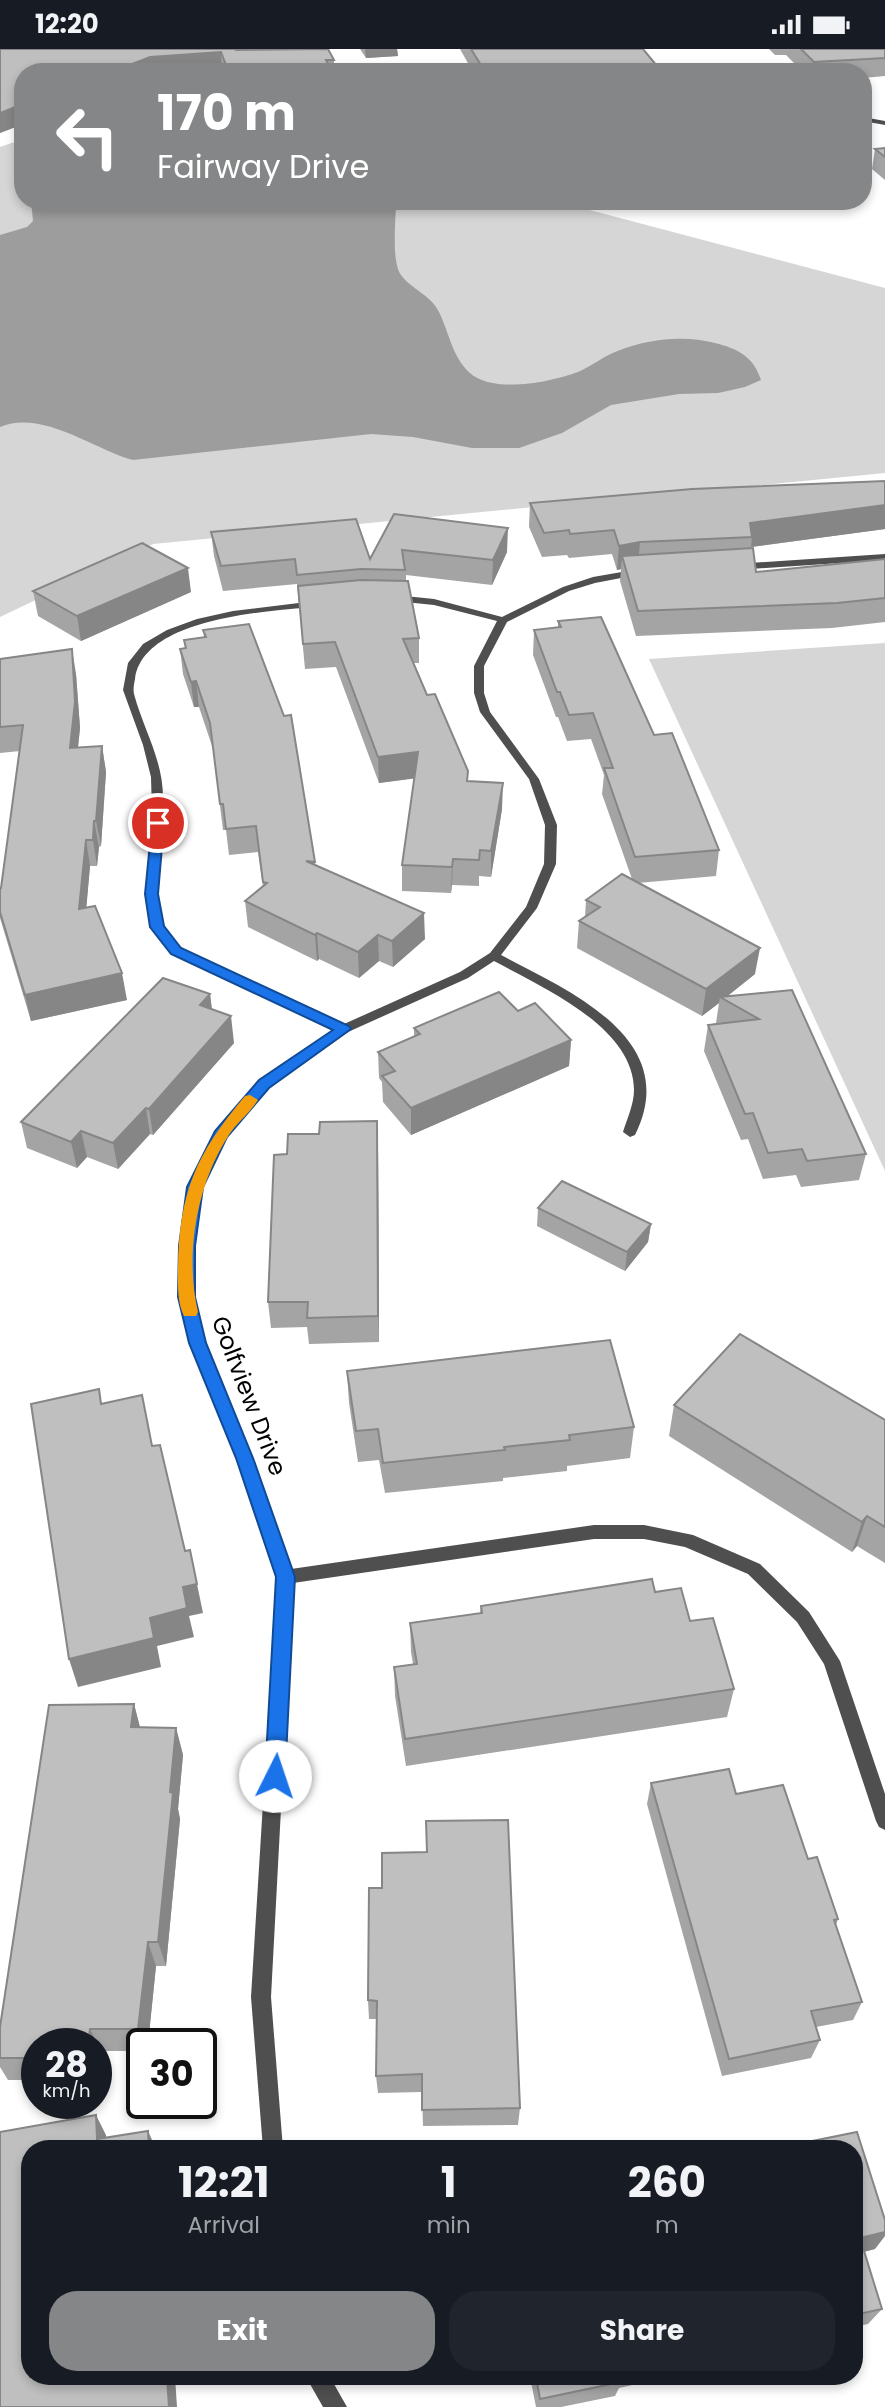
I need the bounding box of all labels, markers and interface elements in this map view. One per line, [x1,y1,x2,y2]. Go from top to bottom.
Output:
text: 12:20 [35,6,99,42]
text: 170 m [157,79,296,147]
icon: left [42,91,133,182]
text: Fairway Drive [157,144,369,189]
pin [128,793,188,853]
icon: arrive [139,804,177,842]
street label: Golfview Drive [204,1311,295,1480]
position arrow [238,1739,312,1813]
speed limit sign: 30 [126,2028,217,2119]
text: 28 [45,2040,88,2089]
text: km/h [43,2078,90,2103]
text: 12:21 [178,2153,270,2212]
text: 1 [441,2153,457,2212]
text: 260 [628,2153,706,2212]
text: Arrival [188,2209,260,2241]
text: min [427,2209,471,2241]
text: m [655,2209,679,2241]
button: Exit [49,2291,435,2371]
button: Share [449,2291,835,2371]

